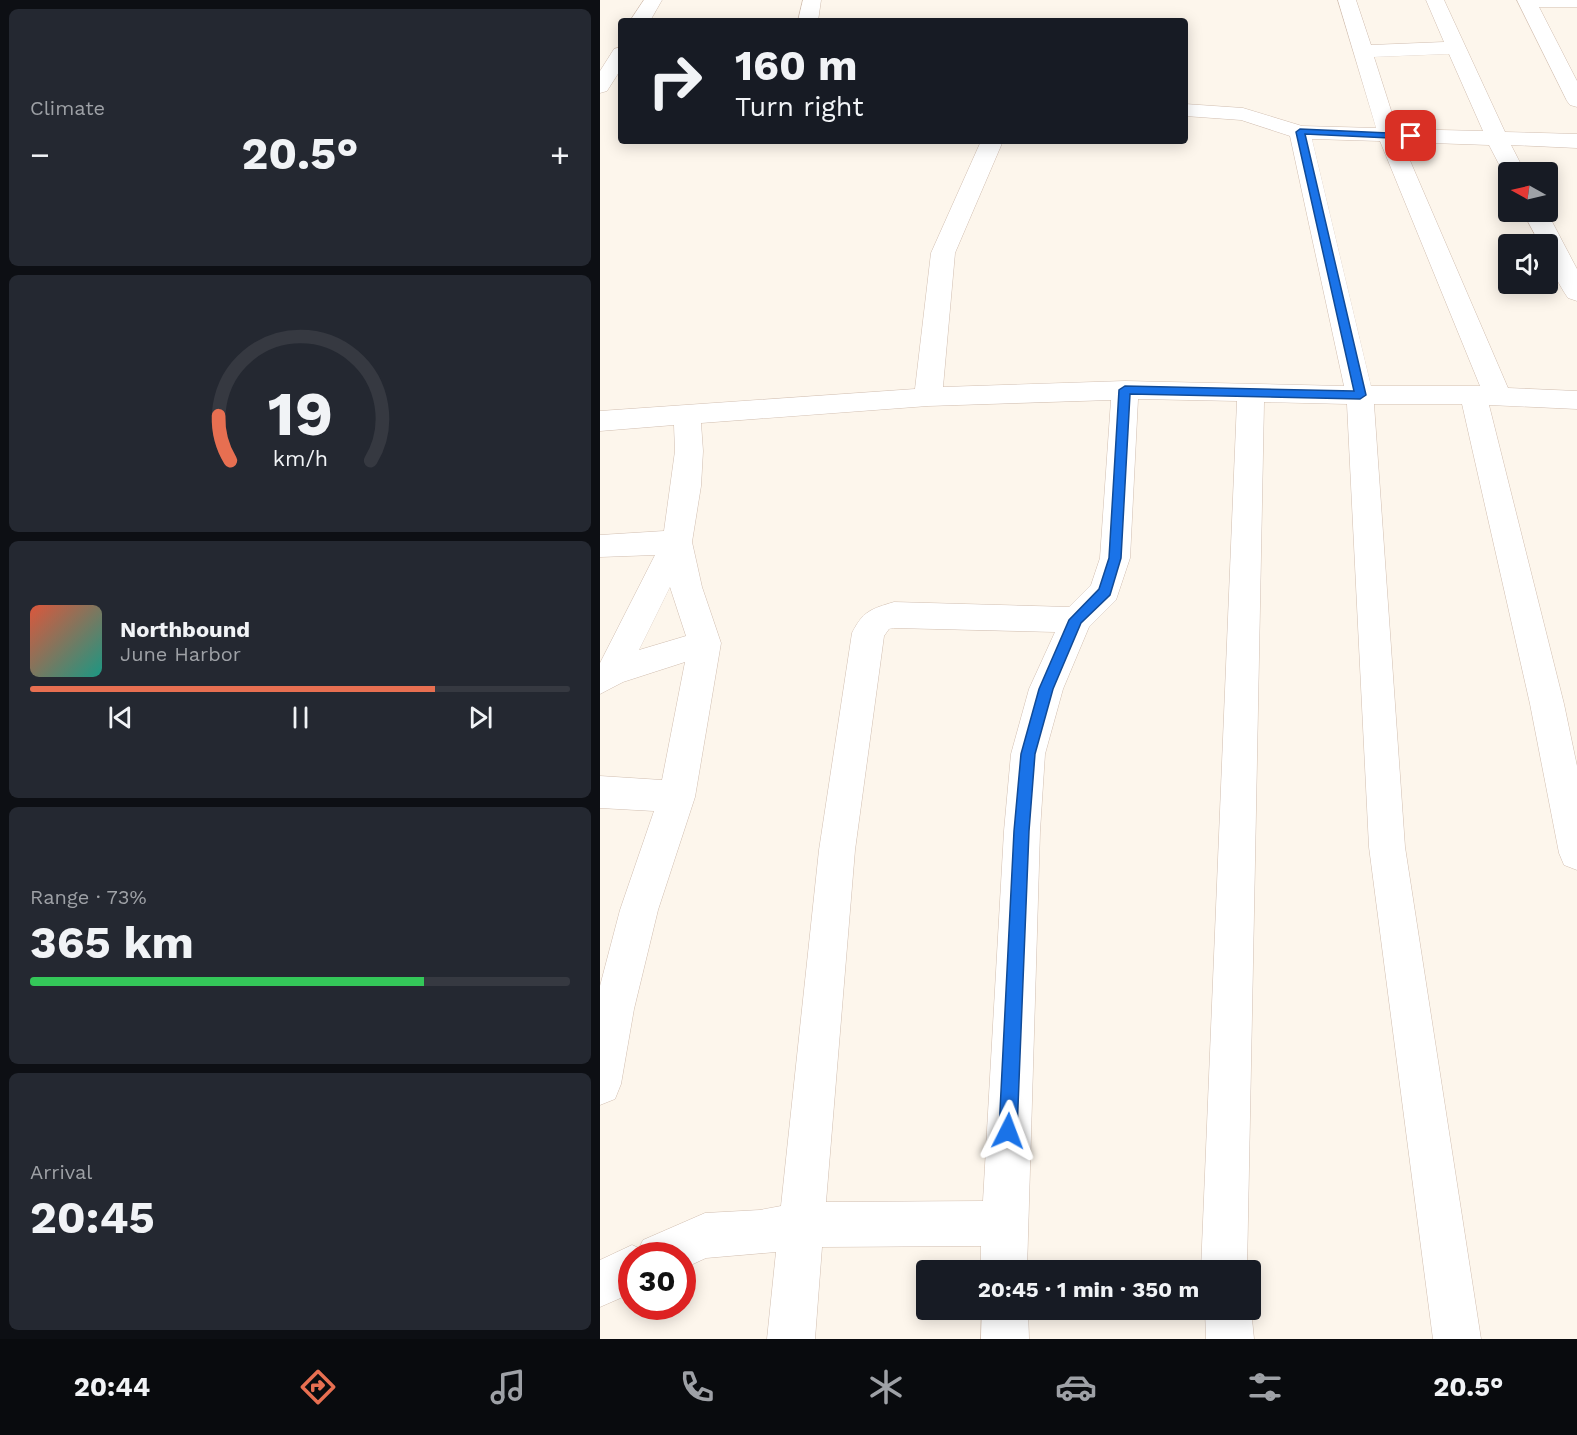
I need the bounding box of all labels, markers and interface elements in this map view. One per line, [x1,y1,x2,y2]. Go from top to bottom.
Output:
text: 160 m [735,41,858,90]
icon: right [636,42,714,120]
text: Turn right [735,91,864,123]
text: Climate [30,96,105,120]
pin [1385,110,1436,161]
icon: arrive [1394,119,1427,152]
text: 20.5° [242,127,358,180]
text: − [30,135,50,174]
text: + [550,135,570,174]
north arrow [1498,162,1558,222]
map controls [1498,162,1558,294]
button: sound [1498,234,1558,294]
text: 19 [267,377,333,450]
text: km/h [272,446,328,471]
text: Northbound [120,617,250,642]
text: June Harbor [120,642,241,666]
icon: previous [104,701,137,734]
icon: pause [284,701,317,734]
icon: next [464,701,497,734]
text: Range · 73% [30,885,147,909]
text: 365 km [30,916,194,969]
position arrow [976,1099,1040,1163]
text: Arrival [30,1160,92,1184]
text: 20:45 [30,1191,155,1244]
speed limit sign: 30 [618,1242,696,1320]
text: 20:45 · 1 min · 350 m [978,1277,1199,1302]
icon: directions [297,1366,339,1408]
icon: music [487,1366,529,1408]
icon: phone [676,1366,718,1408]
icon: climate [865,1366,907,1408]
icon: car [1055,1366,1097,1408]
icon: filters [1244,1366,1286,1408]
text: 20:44 [74,1371,150,1403]
text: 20.5° [1433,1371,1503,1403]

